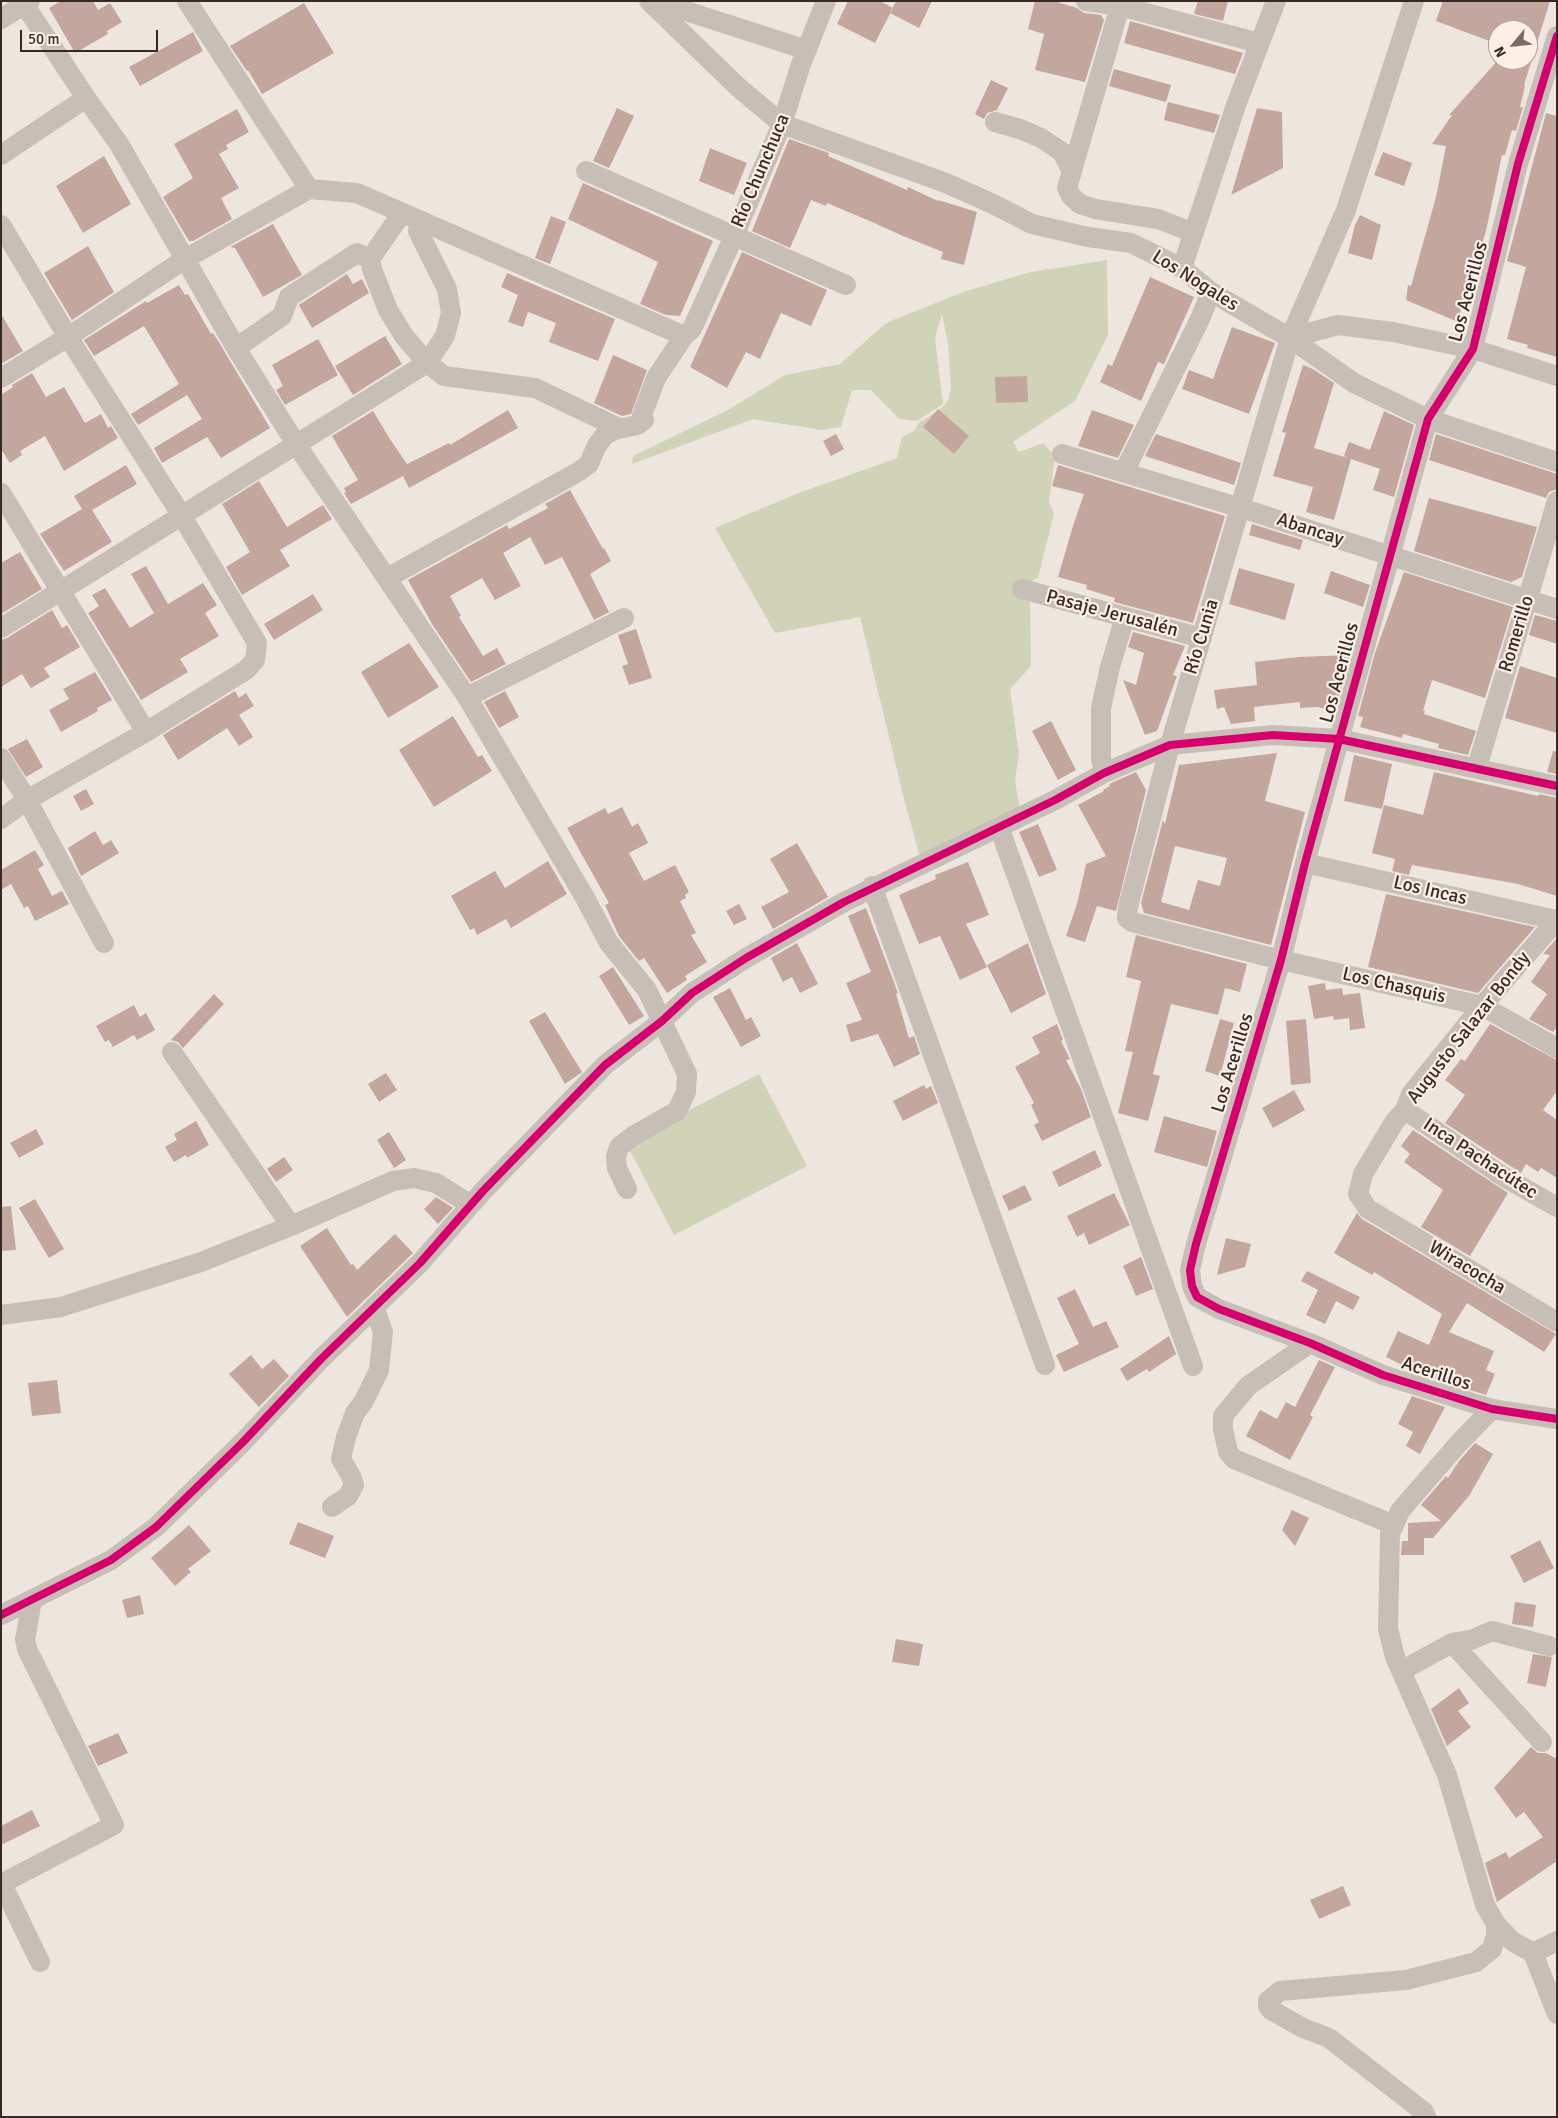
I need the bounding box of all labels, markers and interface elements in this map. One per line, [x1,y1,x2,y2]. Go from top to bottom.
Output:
scale bar [22,20,160,52]
north arrow [1488,20,1538,70]
text: 50 m [28,30,59,48]
text: N [1490,44,1510,60]
street label: Río Chunchuca [727,111,795,231]
street label: Los Acerillos [1445,239,1493,345]
street label: Los Nogales [1148,246,1242,316]
street label: Abancay [1274,509,1346,551]
street label: Pasaje Jerusalén [1044,585,1180,643]
street label: Romerillo [1495,593,1539,675]
street label: Río Cunia [1180,597,1224,677]
street label: Los Acerillos [1316,620,1364,726]
street label: Los Incas [1391,871,1469,911]
street label: Augusto Salazar Bondy [1403,948,1535,1108]
street label: Los Chasquis [1340,963,1448,1009]
street label: Los Acerillos [1207,1010,1259,1116]
street label: Inca Pachacútec [1419,1114,1541,1204]
street label: Wiracocha [1425,1236,1509,1300]
street label: Acerillos [1399,1352,1473,1396]

